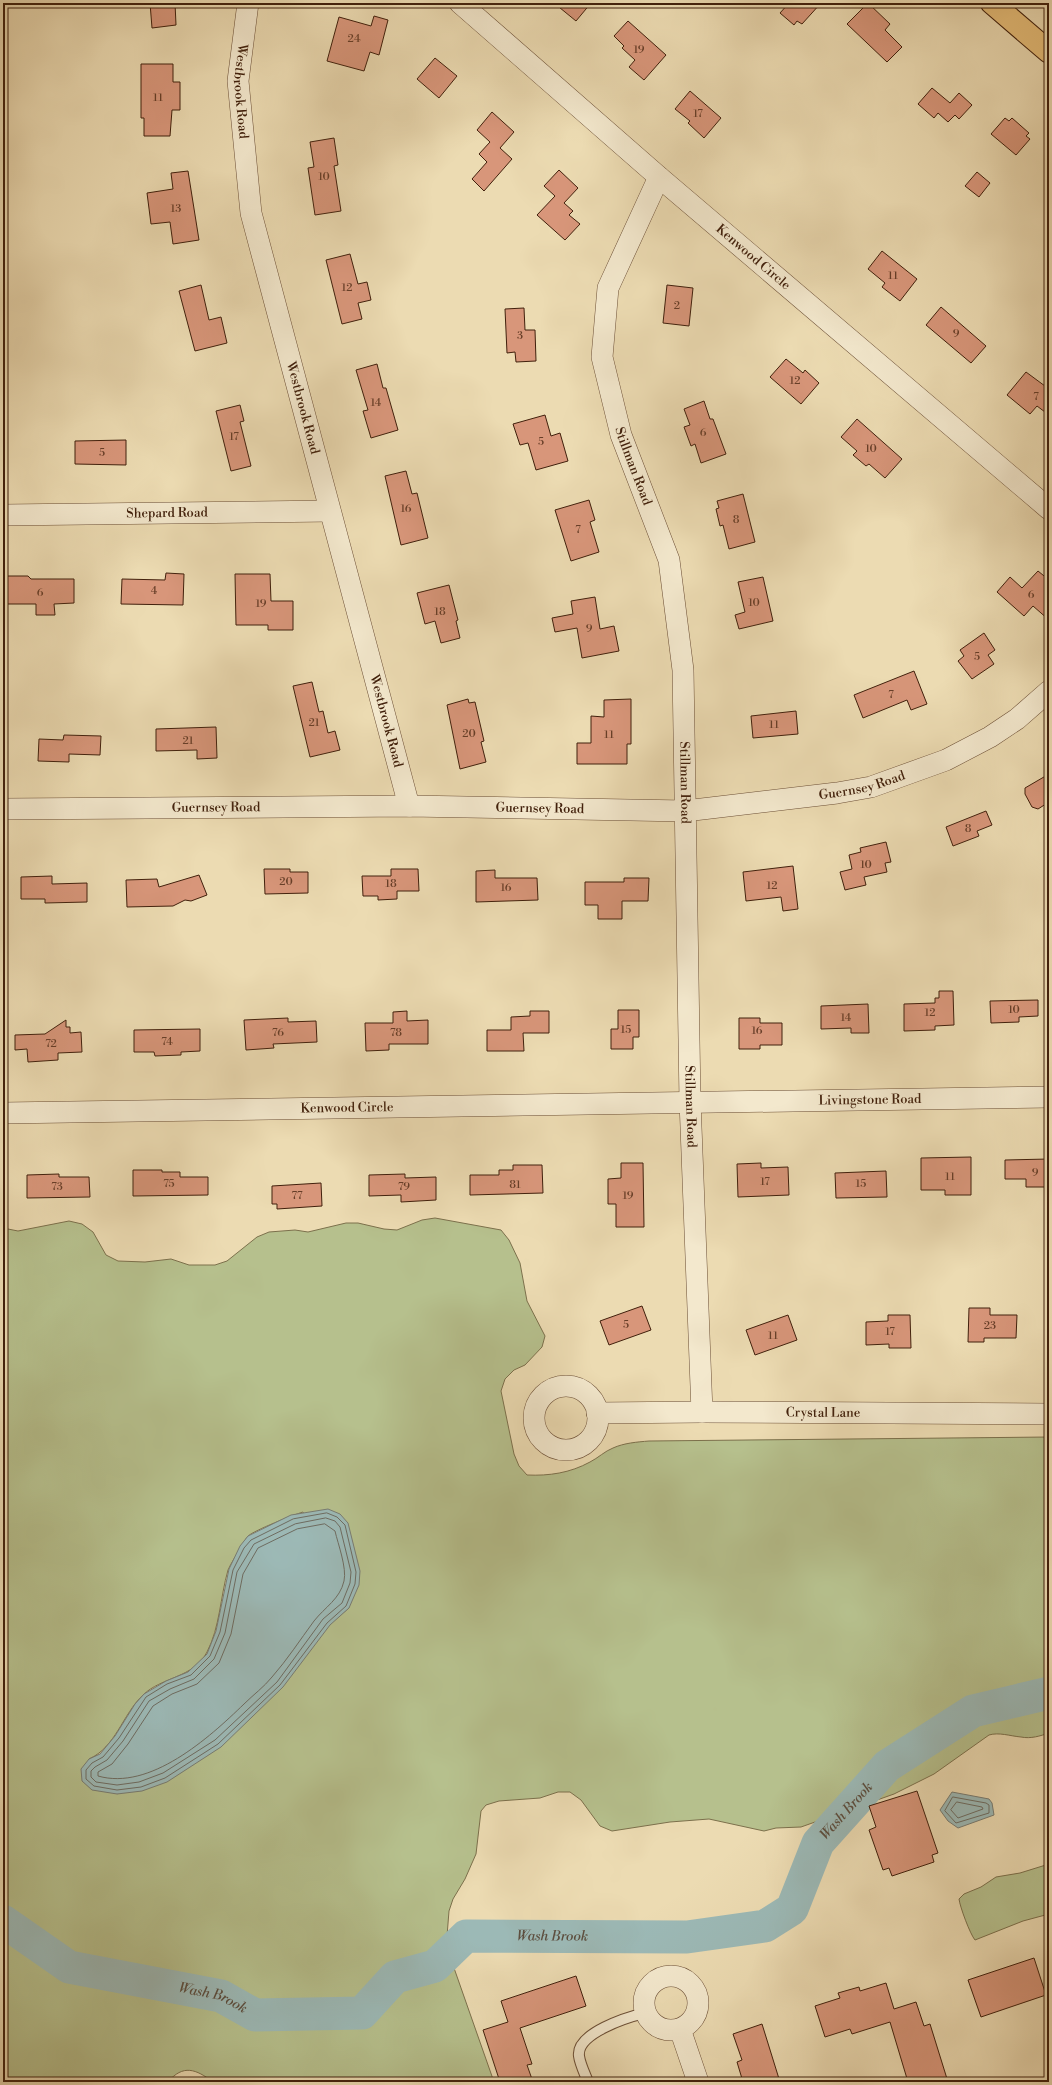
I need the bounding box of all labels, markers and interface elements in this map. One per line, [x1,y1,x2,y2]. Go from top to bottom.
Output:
house number: 24 [348,32,361,46]
street label: Westbrook Road [230,42,252,140]
house number: 19 [633,43,645,57]
house number: 11 [153,91,163,105]
house number: 17 [693,107,703,121]
house number: 10 [318,170,330,184]
house number: 13 [171,202,181,216]
street label: Kenwood Circle [713,221,794,294]
house number: 11 [888,269,898,283]
house number: 12 [341,281,353,295]
house number: 2 [674,299,680,313]
house number: 9 [953,327,960,341]
house number: 3 [517,329,523,343]
street label: Westbrook Road [283,359,323,457]
house number: 12 [789,374,801,388]
house number: 7 [1033,390,1039,404]
house number: 14 [371,396,382,410]
street label: Stillman Road [611,425,655,508]
house number: 6 [700,426,707,440]
house number: 17 [229,430,239,444]
house number: 5 [538,435,544,449]
house number: 10 [865,442,877,456]
house number: 5 [99,446,105,460]
house number: 16 [400,502,412,516]
street label: Shepard Road [126,504,209,521]
house number: 8 [733,513,740,527]
house number: 7 [575,523,581,537]
house number: 4 [151,584,158,598]
house number: 6 [37,586,44,600]
house number: 6 [1028,588,1035,602]
house number: 10 [748,596,760,610]
house number: 19 [255,597,267,611]
house number: 18 [434,605,446,619]
house number: 9 [586,622,593,636]
house number: 5 [974,650,980,664]
street label: Westbrook Road [366,672,407,770]
house number: 7 [888,688,894,702]
house number: 21 [308,716,320,730]
house number: 11 [769,718,779,732]
house number: 20 [462,727,476,741]
house number: 11 [604,728,614,742]
house number: 21 [182,734,194,748]
street label: Stillman Road [676,741,694,825]
street label: Guernsey Road [818,767,908,803]
street label: Guernsey Road [172,799,261,816]
street label: Guernsey Road [496,800,585,817]
house number: 8 [965,822,972,836]
house number: 10 [860,858,872,872]
house number: 20 [279,875,293,889]
house number: 18 [385,877,397,891]
house number: 12 [766,879,778,893]
house number: 16 [500,881,512,895]
house number: 10 [1008,1003,1020,1017]
house number: 12 [924,1006,936,1020]
house number: 14 [841,1011,852,1025]
house number: 15 [621,1023,631,1037]
house number: 16 [751,1024,763,1038]
house number: 76 [272,1026,284,1040]
house number: 78 [390,1026,402,1040]
house number: 74 [161,1035,173,1049]
house number: 72 [45,1037,57,1051]
street label: Stillman Road [681,1065,700,1149]
street label: Livingstone Road [818,1091,922,1109]
street label: Kenwood Circle [300,1099,394,1116]
house number: 9 [1032,1166,1039,1180]
house number: 11 [945,1170,955,1184]
house number: 17 [760,1175,770,1189]
house number: 75 [163,1177,175,1191]
house number: 15 [856,1177,866,1191]
house number: 81 [509,1178,521,1192]
house number: 73 [51,1180,63,1194]
house number: 79 [398,1180,410,1194]
house number: 77 [291,1189,303,1203]
house number: 19 [622,1189,634,1203]
house number: 5 [623,1318,629,1332]
house number: 23 [984,1319,996,1333]
house number: 17 [885,1325,895,1339]
house number: 11 [768,1329,778,1343]
street label: Crystal Lane [786,1404,861,1421]
water label: Wash Brook [816,1779,877,1844]
water label: Wash Brook [517,1927,588,1946]
water label: Wash Brook [177,1979,250,2018]

